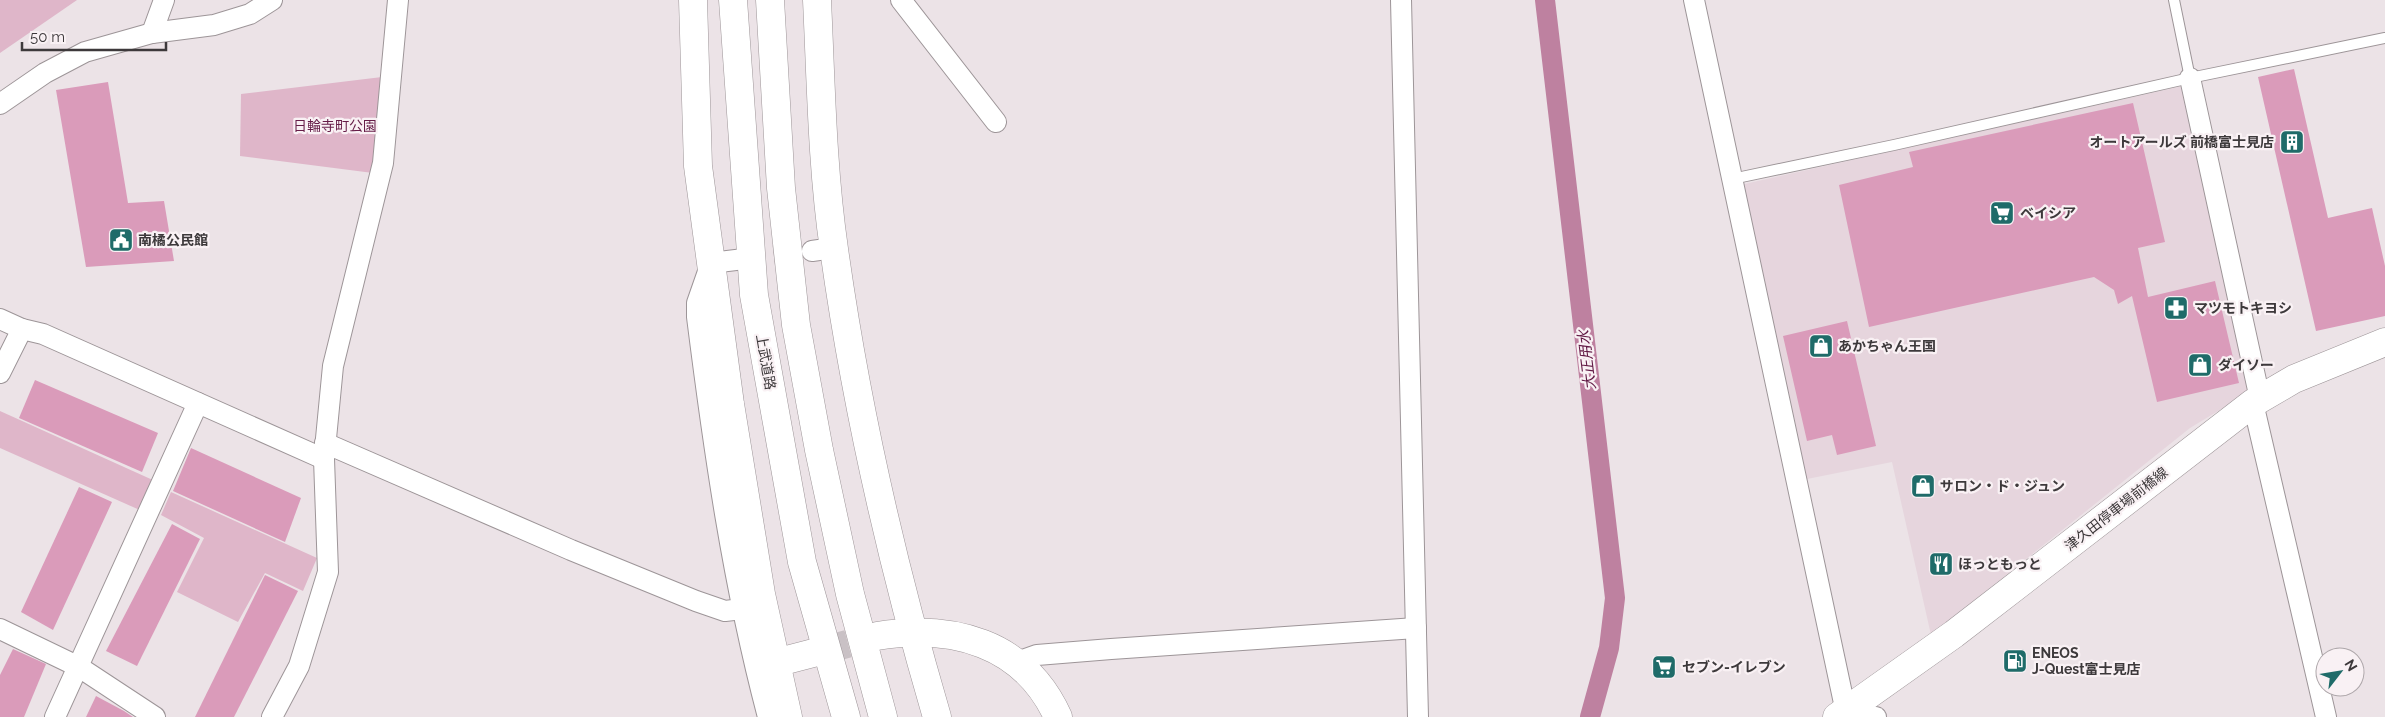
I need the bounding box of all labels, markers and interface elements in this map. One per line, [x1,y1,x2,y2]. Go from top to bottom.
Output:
scale bar [22,20,166,52]
text: 50 m [30,28,65,46]
park label: 日輪寺町公園 [293,118,377,134]
building icon: オートアールズ 前橋富士見店 [2279,129,2305,155]
place label: オートアールズ 前橋富士見店 [2089,134,2274,150]
supermarket icon: ベイシア [1989,200,2015,226]
place label: ベイシア [2020,205,2076,221]
public building icon: 南橘公民館 [108,227,134,253]
place label: 南橘公民館 [138,232,208,248]
pharmacy icon: マツモトキヨシ [2163,295,2189,321]
place label: マツモトキヨシ [2194,300,2292,316]
water label: 大正用水 [1574,327,1600,391]
street label: 上武道路 [753,333,779,391]
shop icon: あかちゃん王国 [1808,333,1834,359]
place label: あかちゃん王国 [1838,338,1936,354]
shop icon: ダイソー [2187,352,2213,378]
place label: ダイソー [2218,357,2274,373]
street label: 津久田停車場前橋線 [2061,464,2171,554]
shop icon: サロン・ド・ジュン [1910,473,1936,499]
place label: サロン・ド・ジュン [1940,478,2065,494]
restaurant icon: ほっともっと [1928,551,1954,577]
place label: ほっともっと [1958,556,2042,572]
place label: ENEOS J-Quest富士見店 [2032,645,2141,677]
north arrow [2315,647,2365,697]
fuel station icon: ENEOS J-Quest富士見店 [2002,648,2028,674]
supermarket icon: セブン-イレブン [1651,654,1677,680]
text: N [2342,657,2361,674]
place label: セブン-イレブン [1682,659,1786,675]

